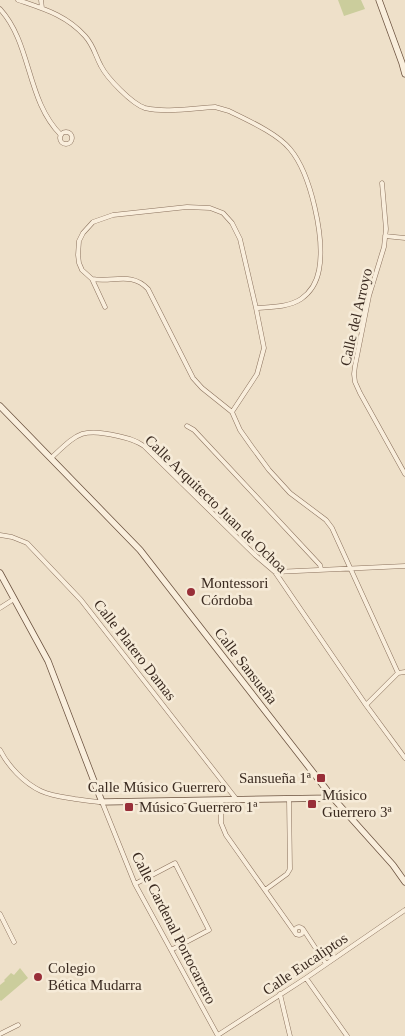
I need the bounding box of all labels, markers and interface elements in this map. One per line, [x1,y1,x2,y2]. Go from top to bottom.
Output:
street label: Calle del Arroyo [337,266,375,368]
street label: Calle Arquitecto Juan de Ochoa [142,432,290,576]
place label: Montessori Córdoba [201,575,269,608]
marker: Montessori Córdoba [185,586,197,598]
street label: Calle Platero Damas [91,596,179,704]
street label: Calle Sansueña [211,625,281,707]
place label: Sansueña 1ª [239,770,312,786]
marker: Sansueña 1ª [315,772,327,784]
street label: Calle Músico Guerrero [88,779,226,795]
place label: Músico Guerrero 3ª [322,787,392,820]
marker: Músico Guerrero 3ª [306,798,318,810]
place label: Músico Guerrero 1ª [139,799,258,815]
marker: Músico Guerrero 1ª [123,801,135,813]
street label: Calle Cardenal Portocarrero [129,849,219,1007]
street label: Calle Eucaliptos [260,930,351,998]
place label: Colegio Bética Mudarra [48,960,142,993]
marker: Colegio Bética Mudarra [32,971,44,983]

